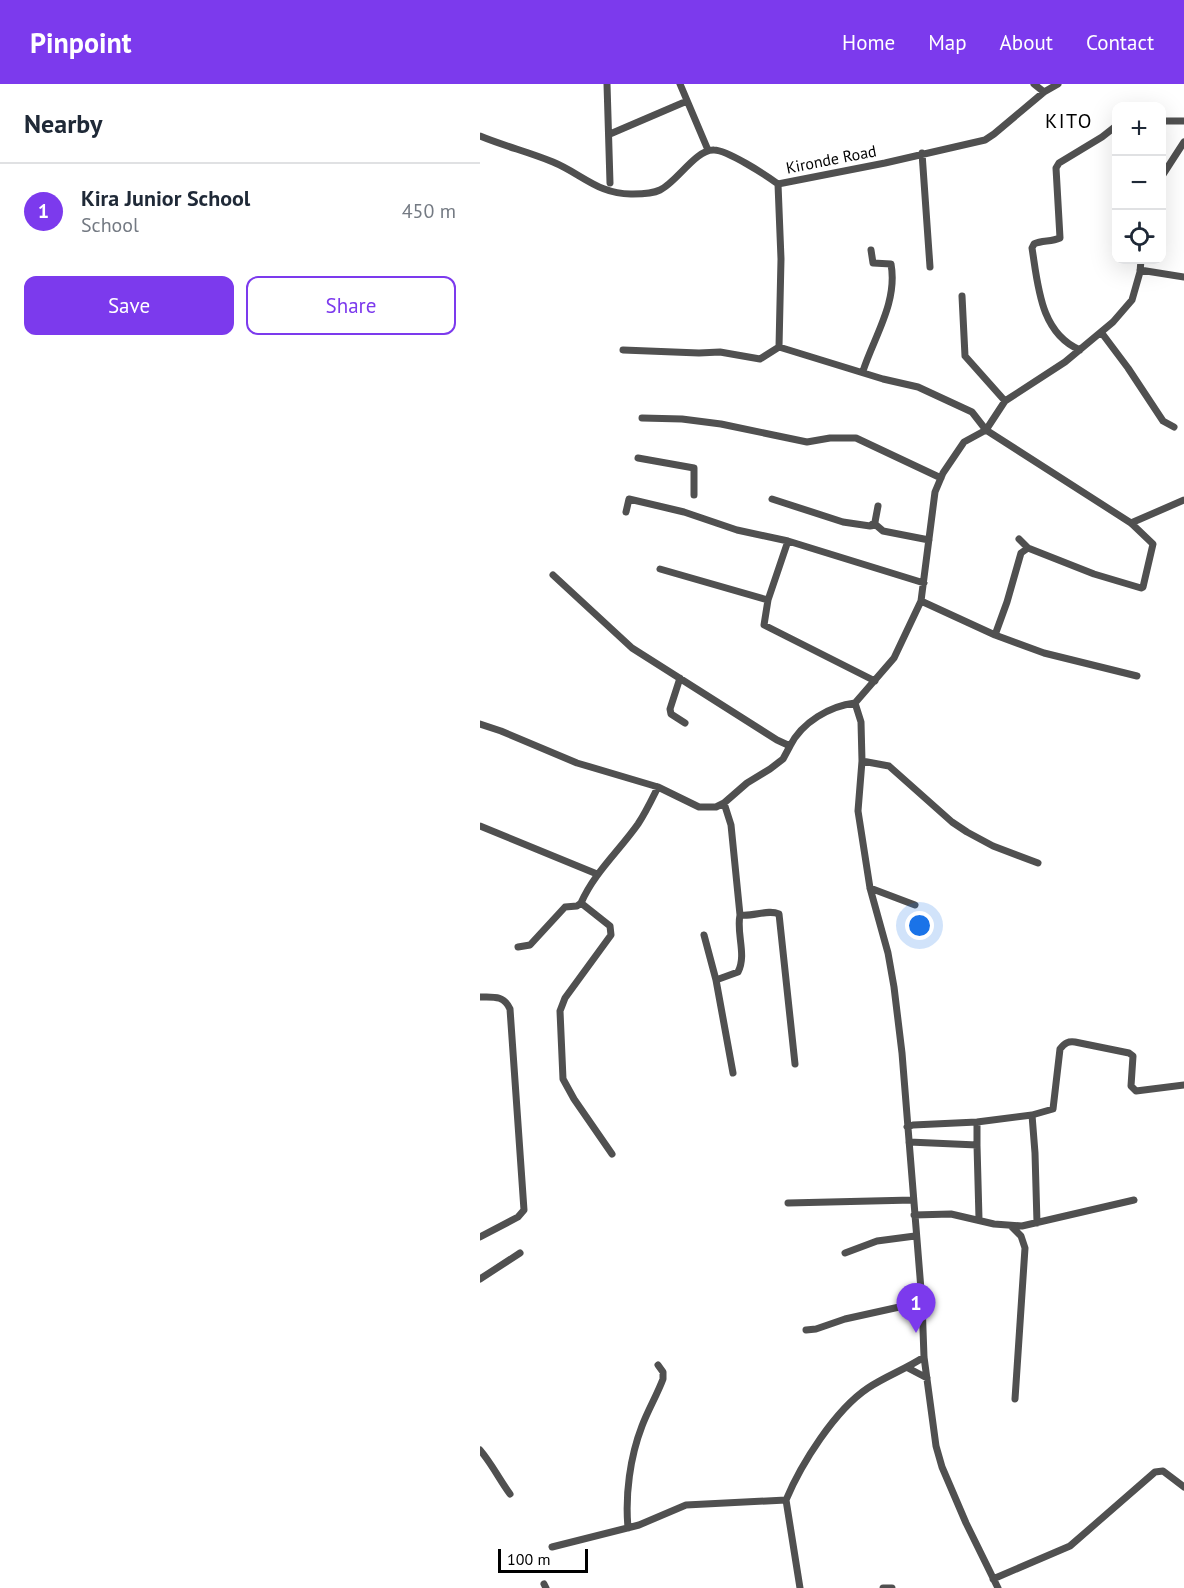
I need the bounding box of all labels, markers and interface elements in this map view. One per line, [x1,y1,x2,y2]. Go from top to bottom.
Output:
text: Pinpoint [30,24,132,61]
text: Home [842,29,895,56]
text: Map [928,29,967,56]
text: About [1000,29,1053,56]
text: Contact [1086,29,1154,56]
map controls [1112,102,1166,264]
button: + [1112,102,1166,156]
text: Nearby [24,107,102,140]
district label: KITO [1045,108,1093,134]
street label: Kironde Road [784,140,878,178]
button: − [1112,156,1166,210]
text: Kira Junior School [81,184,250,212]
text: 1 [38,198,49,224]
text: 450 m [402,198,456,224]
button: locate [1112,210,1166,264]
text: School [81,212,139,238]
button: Save [24,276,234,335]
button: Share [246,276,456,335]
your location [905,911,934,940]
pin: 1 [896,1284,936,1333]
scale bar [498,1546,588,1574]
text: 100 m [507,1549,550,1569]

